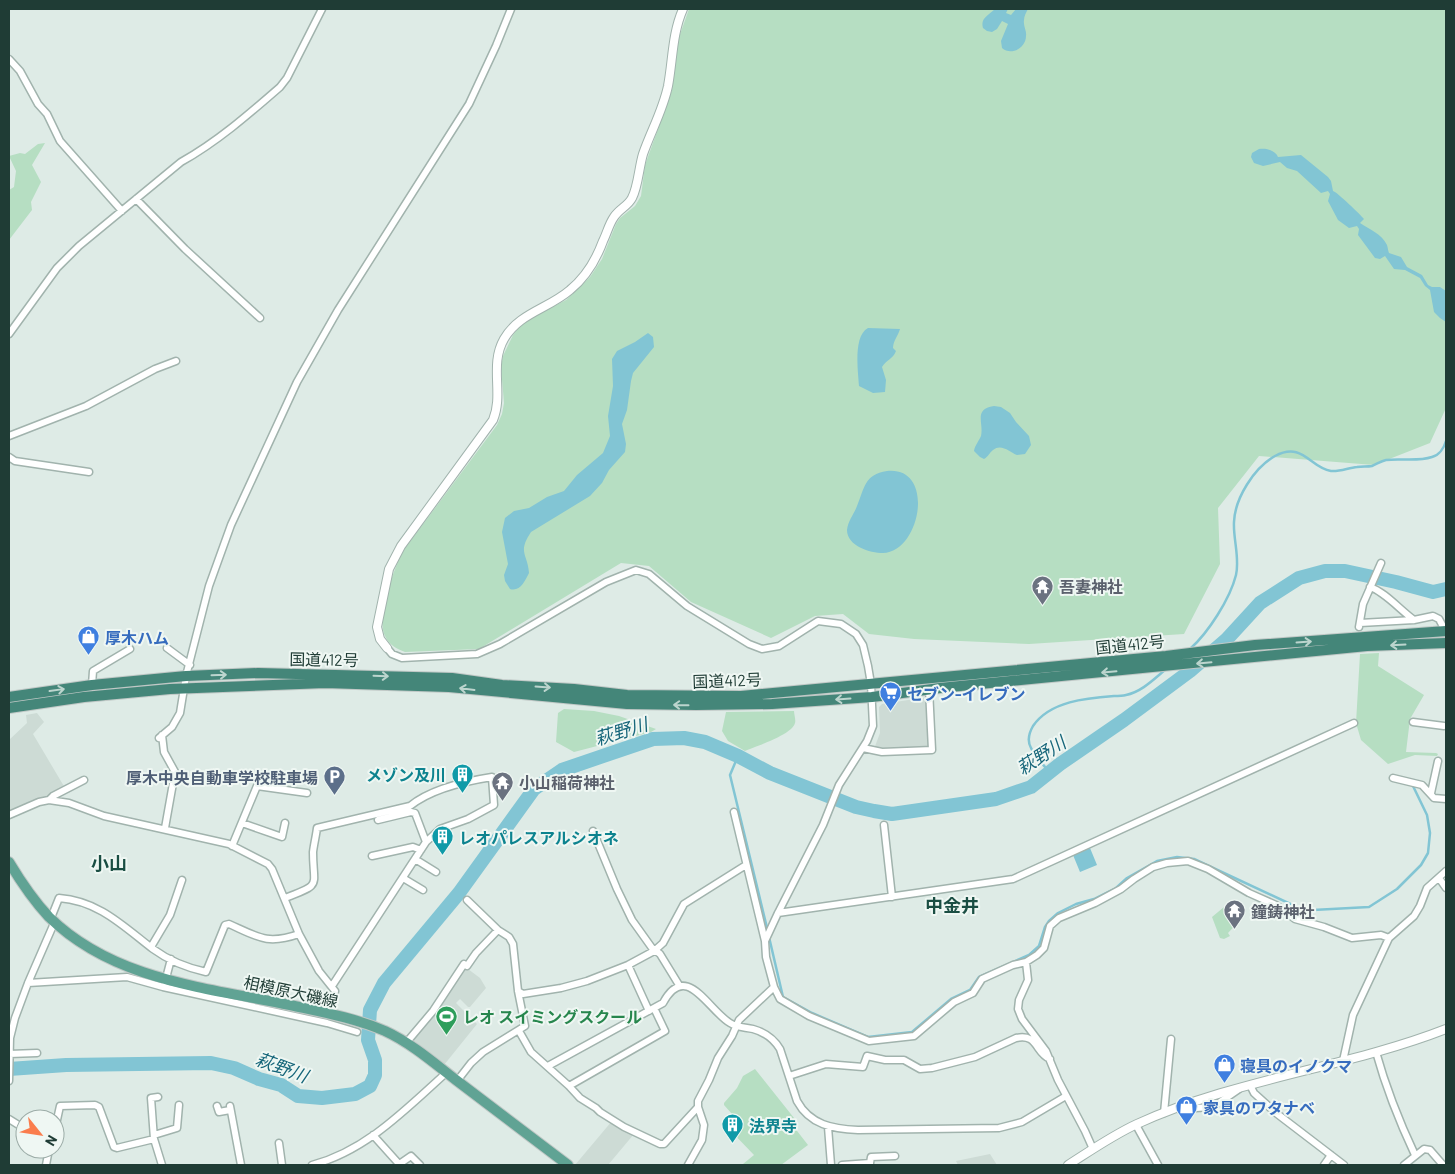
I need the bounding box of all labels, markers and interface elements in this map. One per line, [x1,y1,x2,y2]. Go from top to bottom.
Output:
temple icon: 吾妻神社 [1031,574,1055,605]
place label: 吾妻神社 [1059,577,1123,596]
shop icon: 厚木ハム [77,625,101,656]
place label: 厚木ハム [105,628,169,647]
street label: 国道412号 [1094,631,1166,657]
one-way arrow [1295,637,1311,646]
one-way arrow [1390,640,1406,650]
street label: 国道412号 [289,649,359,669]
one-way arrow [1196,658,1212,668]
one-way arrow [1102,667,1118,677]
street label: 国道412号 [692,669,762,691]
one-way arrow [210,670,226,679]
one-way arrow [373,671,389,680]
supermarket icon: セブン-イレブン [879,681,903,712]
one-way arrow [535,683,551,692]
one-way arrow [49,684,65,694]
one-way arrow [459,684,475,694]
place label: セブン-イレブン [907,684,1026,703]
one-way arrow [836,694,852,704]
one-way arrow [673,700,690,710]
water label: 萩野川 [592,712,652,749]
water label: 萩野川 [1012,730,1071,779]
building icon: メゾン及川 [450,762,474,793]
parking icon: 厚木中央自動車学校駐車場 [322,765,346,796]
place label: メゾン及川 [366,765,446,784]
place label: 厚木中央自動車学校駐車場 [126,768,318,787]
temple icon: 小山稲荷神社 [491,770,515,801]
place label: 小山稲荷神社 [519,773,615,792]
building icon: レオパレスアルシオネ [431,825,455,856]
place label: レオパレスアルシオネ [459,828,619,847]
district label: 小山 [91,852,127,874]
district label: 中金井 [925,894,979,916]
temple icon: 鐘鋳神社 [1223,899,1247,930]
place label: 鐘鋳神社 [1251,902,1315,921]
street label: 相模原大磯線 [242,972,340,1010]
sports icon: レオ スイミングスクール [435,1004,459,1035]
place label: レオ スイミングスクール [463,1007,642,1026]
water label: 萩野川 [253,1047,313,1087]
shop icon: 寝具のイノクマ [1212,1053,1236,1084]
place label: 寝具のイノクマ [1240,1056,1352,1075]
shop icon: 家具のワタナベ [1175,1095,1199,1126]
place label: 家具のワタナベ [1203,1098,1315,1117]
north arrow [15,1109,65,1159]
building icon: 法界寺 [721,1113,745,1144]
place label: 法界寺 [749,1116,797,1135]
text: N [42,1132,61,1149]

